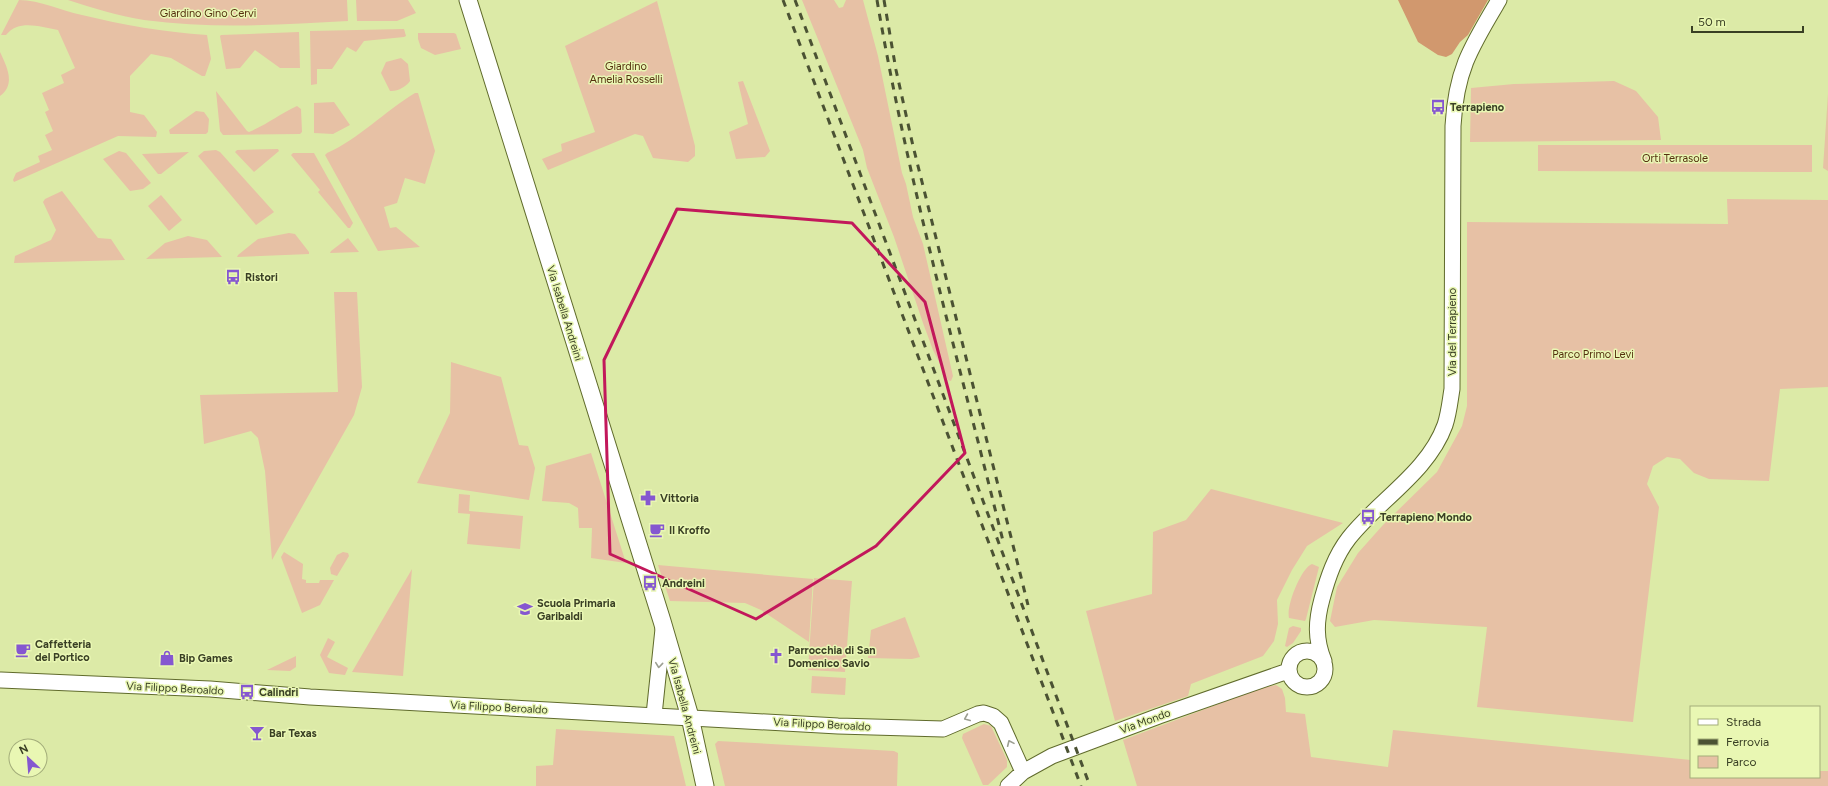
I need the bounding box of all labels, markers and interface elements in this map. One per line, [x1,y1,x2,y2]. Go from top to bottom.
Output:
park label: Giardino Gino Cervi [160,7,256,20]
scale bar [1692,8,1803,34]
text: 50 m [1698,15,1726,29]
park label: Giardino Amelia Rosselli [589,60,663,86]
bus stop icon: Terrapieno [1429,98,1447,116]
place label: Terrapieno [1450,101,1505,114]
park label: Orti Terrasole [1642,152,1708,165]
street label: Via Isabella Andreini [544,264,585,362]
bus stop icon: Ristori [224,268,242,286]
place label: Ristori [245,271,278,284]
street label: Via del Terrapieno [1446,288,1459,376]
park label: Parco Primo Levi [1552,348,1634,361]
pharmacy icon: Vittoria [639,489,657,507]
place label: Vittoria [660,492,699,505]
bus stop icon: Terrapieno Mondo [1359,508,1377,526]
place label: Terrapieno Mondo [1380,511,1472,524]
cafe icon: Il Kroffo [648,521,666,539]
place label: Il Kroffo [669,524,711,537]
bus stop icon: Andreini [641,574,659,592]
place label: Andreini [662,577,705,590]
place label: Scuola Primaria Garibaldi [537,597,616,623]
school or university icon: Scuola Primaria Garibaldi [516,600,534,618]
place label: Caffetteria del Portico [35,638,91,664]
cafe icon: Caffetteria del Portico [14,641,32,659]
place label: Parrocchia di San Domenico Savio [788,644,876,670]
church icon: Parrocchia di San Domenico Savio [767,647,785,665]
shop icon: Bip Games [158,649,176,667]
place label: Bip Games [179,652,233,665]
street label: Via Isabella Andreini [665,657,704,756]
one-way arrow [655,662,664,668]
street label: Via Filippo Beroaldo [126,679,224,698]
bus stop icon: Calindri [238,683,256,701]
place label: Calindri [259,686,298,699]
street label: Via Filippo Beroaldo [450,698,548,717]
street label: Via Mondo [1118,706,1172,737]
legend [1690,706,1820,778]
one-way arrow [964,714,971,722]
street label: Via Filippo Beroaldo [773,715,871,734]
text: Strada [1726,715,1761,729]
bar icon: Bar Texas [248,724,266,742]
place label: Bar Texas [269,727,317,740]
text: Ferrovia [1726,735,1769,749]
north arrow [8,738,48,778]
one-way arrow [1007,739,1015,747]
text: N [17,742,31,757]
text: Parco [1726,755,1756,769]

